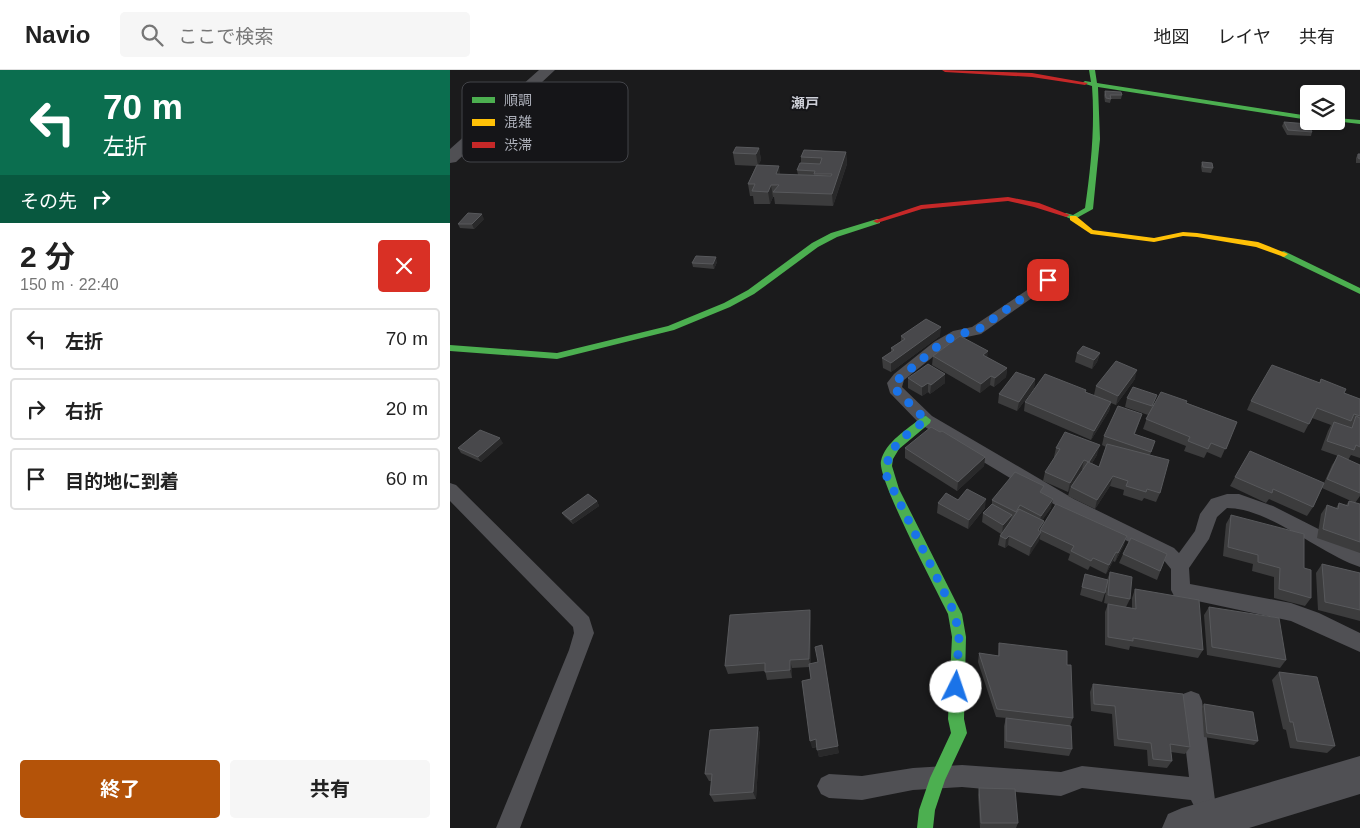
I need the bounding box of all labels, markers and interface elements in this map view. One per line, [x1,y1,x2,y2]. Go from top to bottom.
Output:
search box [120,12,470,57]
text: Navio [25,21,90,48]
icon: search [138,21,166,49]
text: ここで検索 [178,26,273,47]
text: 地図 [1154,27,1190,47]
text: レイヤ [1218,27,1271,47]
text: 共有 [1299,27,1335,47]
legend [462,82,628,162]
map controls [1300,85,1345,130]
button: layers [1300,85,1345,130]
text: 70 m [103,87,183,126]
icon: left [20,90,85,155]
text: 順調 [504,92,532,108]
district label: 瀬戸 [791,95,819,111]
text: 混雑 [504,114,532,130]
text: 左折 [103,134,147,159]
text: 渋滞 [504,137,532,153]
icon: right [87,185,115,213]
text: その先 [20,191,77,212]
text: 2 分 [20,240,75,273]
button: close [378,240,430,292]
pin [1027,259,1069,301]
icon: arrive [1034,266,1062,294]
text: 150 m · 22:40 [20,276,119,293]
icon: left [22,325,50,353]
text: 70 m [386,328,428,349]
text: 左折 [65,331,103,352]
icon: right [22,395,50,423]
text: 20 m [386,398,428,419]
text: 右折 [65,401,103,422]
icon: arrive [22,465,50,493]
text: 60 m [386,468,428,489]
text: 目的地に到着 [65,471,179,492]
position arrow [929,660,981,712]
button: 終了 [20,760,220,818]
button: 共有 [230,760,430,818]

